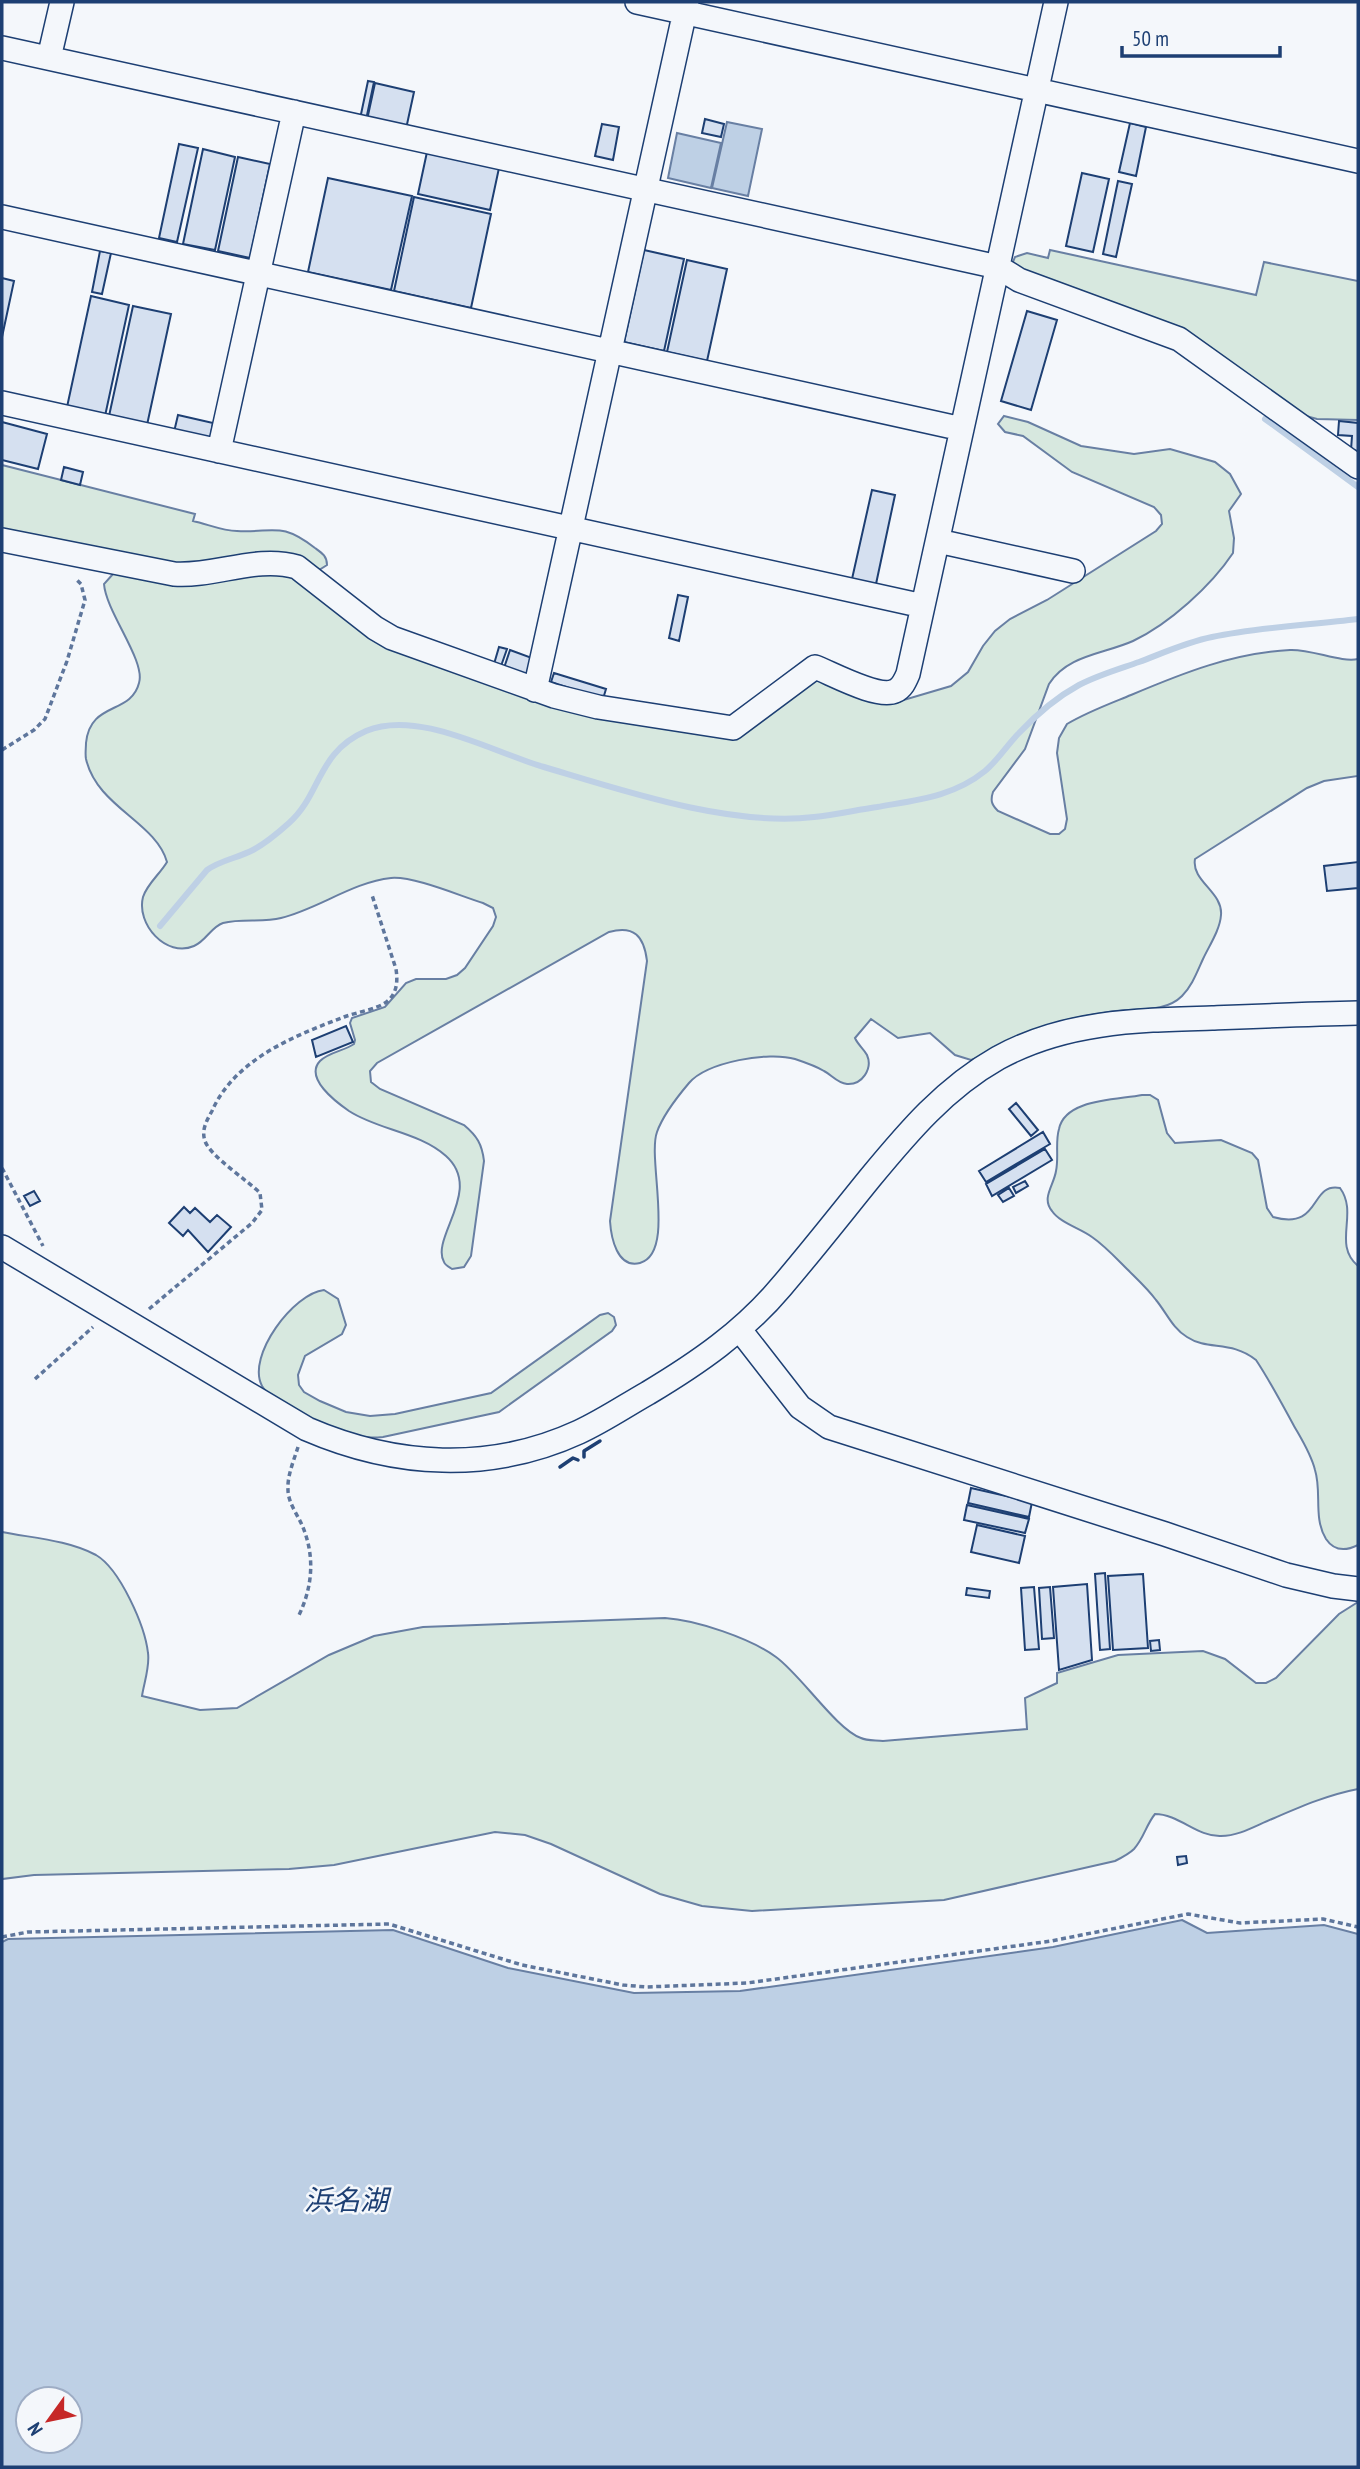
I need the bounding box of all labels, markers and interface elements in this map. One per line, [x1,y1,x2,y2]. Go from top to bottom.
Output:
scale bar [1122,14,1280,58]
text: 50 m [1132,25,1169,52]
water label: 浜名湖 [304,2181,392,2218]
north arrow [14,2385,84,2455]
text: N [22,2418,48,2440]

